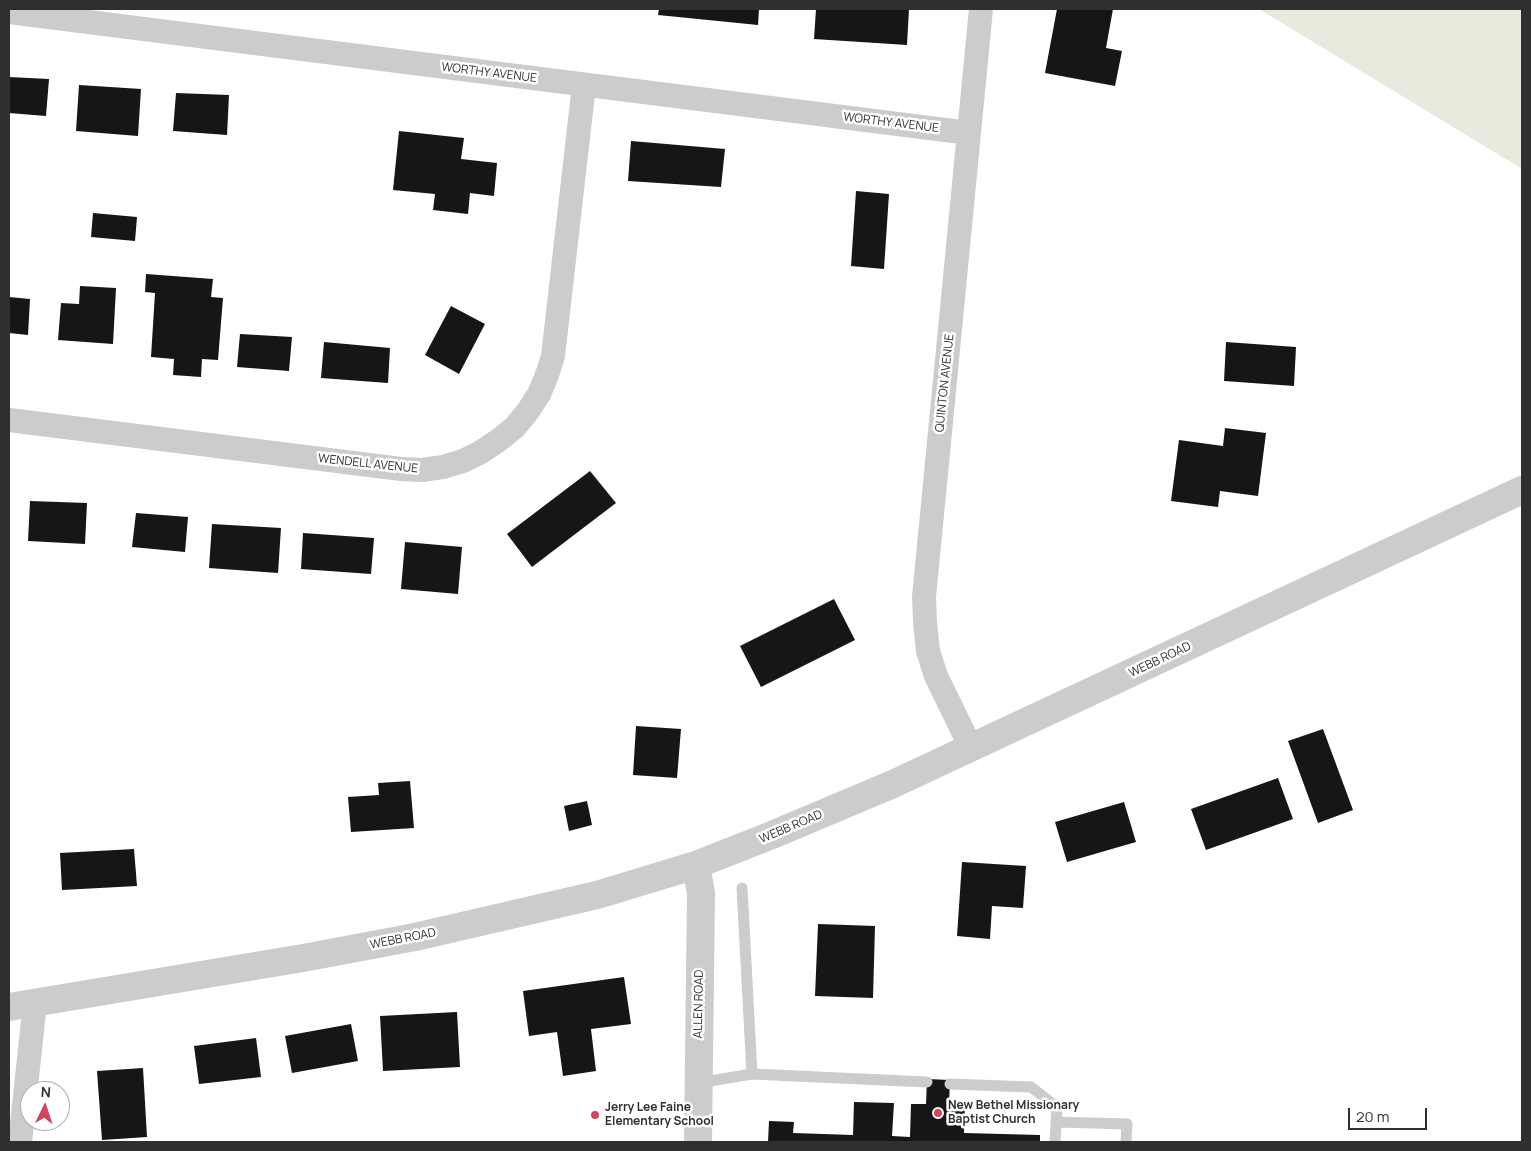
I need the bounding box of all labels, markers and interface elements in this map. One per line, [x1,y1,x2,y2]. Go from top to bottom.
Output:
street label: WORTHY AVENUE [440,60,538,86]
street label: WORTHY AVENUE [842,110,940,136]
street label: QUINTON AVENUE [933,333,957,433]
street label: WENDELL AVENUE [317,452,419,476]
street label: WEBB ROAD [1127,639,1193,681]
street label: WEBB ROAD [757,807,825,847]
street label: WEBB ROAD [369,926,437,952]
street label: ALLEN ROAD [691,969,707,1039]
north arrow [20,1081,70,1131]
text: N [40,1082,52,1101]
scale bar [1351,1098,1430,1130]
place label: New Bethel Missionary Baptist Church [948,1099,1079,1127]
place label: Jerry Lee Faine Elementary School [605,1101,714,1129]
text: 20 m [1356,1106,1389,1127]
marker: New Bethel Missionary Baptist Church [932,1107,944,1119]
marker: Jerry Lee Faine Elementary School [589,1109,601,1121]

